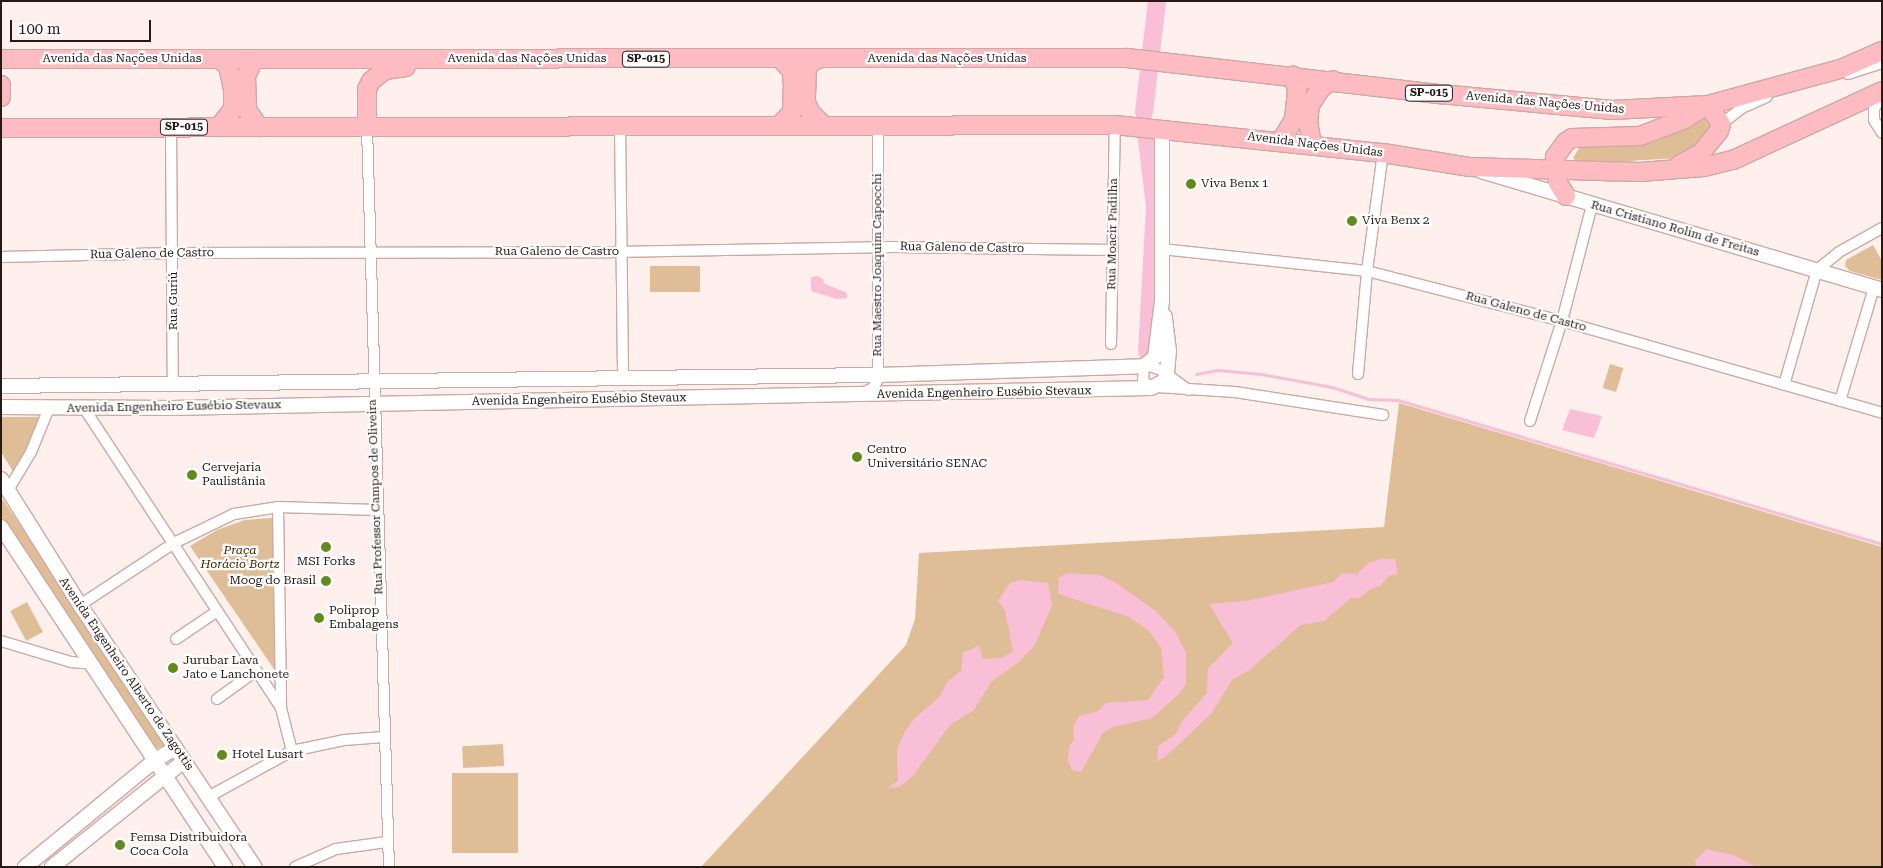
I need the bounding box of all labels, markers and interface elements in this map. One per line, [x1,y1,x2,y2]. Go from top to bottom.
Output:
scale bar [12,10,154,42]
text: 100 m [18,20,61,38]
road number: SP-015 [621,51,671,68]
street label: Avenida das Nações Unidas [42,52,202,66]
street label: Avenida das Nações Unidas [447,52,607,66]
street label: Avenida das Nações Unidas [867,52,1027,66]
road number: SP-015 [1404,85,1454,102]
street label: Avenida das Nações Unidas [1465,89,1625,117]
road number: SP-015 [159,118,209,136]
street label: Avenida Nações Unidas [1247,130,1383,160]
street label: Rua Maestro Joaquim Capocchi [871,173,885,357]
place label: Viva Benx 1 [1201,177,1269,191]
street label: Rua Moacir Padilha [1105,178,1121,290]
marker: Viva Benx 1 [1185,178,1197,190]
street label: Rua Cristiano Rolim de Freitas [1589,198,1761,260]
place label: Viva Benx 2 [1362,214,1430,228]
marker: Viva Benx 2 [1346,215,1358,227]
street label: Rua Galeno de Castro [900,240,1024,256]
street label: Rua Galeno de Castro [495,245,619,259]
street label: Rua Galeno de Castro [90,246,214,262]
street label: Rua Guriú [167,272,181,330]
street label: Rua Galeno de Castro [1464,289,1588,335]
street label: Avenida Engenheiro Eusébio Stevaux [877,384,1091,402]
street label: Avenida Engenheiro Eusébio Stevaux [472,391,686,409]
street label: Avenida Engenheiro Eusébio Stevaux [67,398,281,416]
street label: Rua Professor Campos de Oliveira [365,399,387,595]
place label: Centro Universitário SENAC [867,443,987,471]
marker: Centro Universitário SENAC [851,451,863,463]
place label: Cervejaria Paulistânia [202,461,266,489]
marker: Cervejaria Paulistânia [186,469,198,481]
marker: MSI Forks [320,541,332,553]
park label: Praça Horácio Bortz [200,544,280,572]
place label: MSI Forks [297,555,355,569]
place label: Moog do Brasil [229,574,316,588]
street label: Avenida Engenheiro Alberto de Zagottis [56,575,196,773]
marker: Moog do Brasil [320,575,332,587]
place label: Poliprop Embalagens [329,604,398,632]
marker: Poliprop Embalagens [313,612,325,624]
place label: Jurubar Lava Jato e Lanchonete [183,654,289,682]
marker: Jurubar Lava Jato e Lanchonete [167,662,179,674]
place label: Hotel Lusart [232,748,303,762]
marker: Hotel Lusart [216,749,228,761]
place label: Femsa Distribuidora Coca Cola [130,831,247,859]
marker: Femsa Distribuidora Coca Cola [114,839,126,851]

